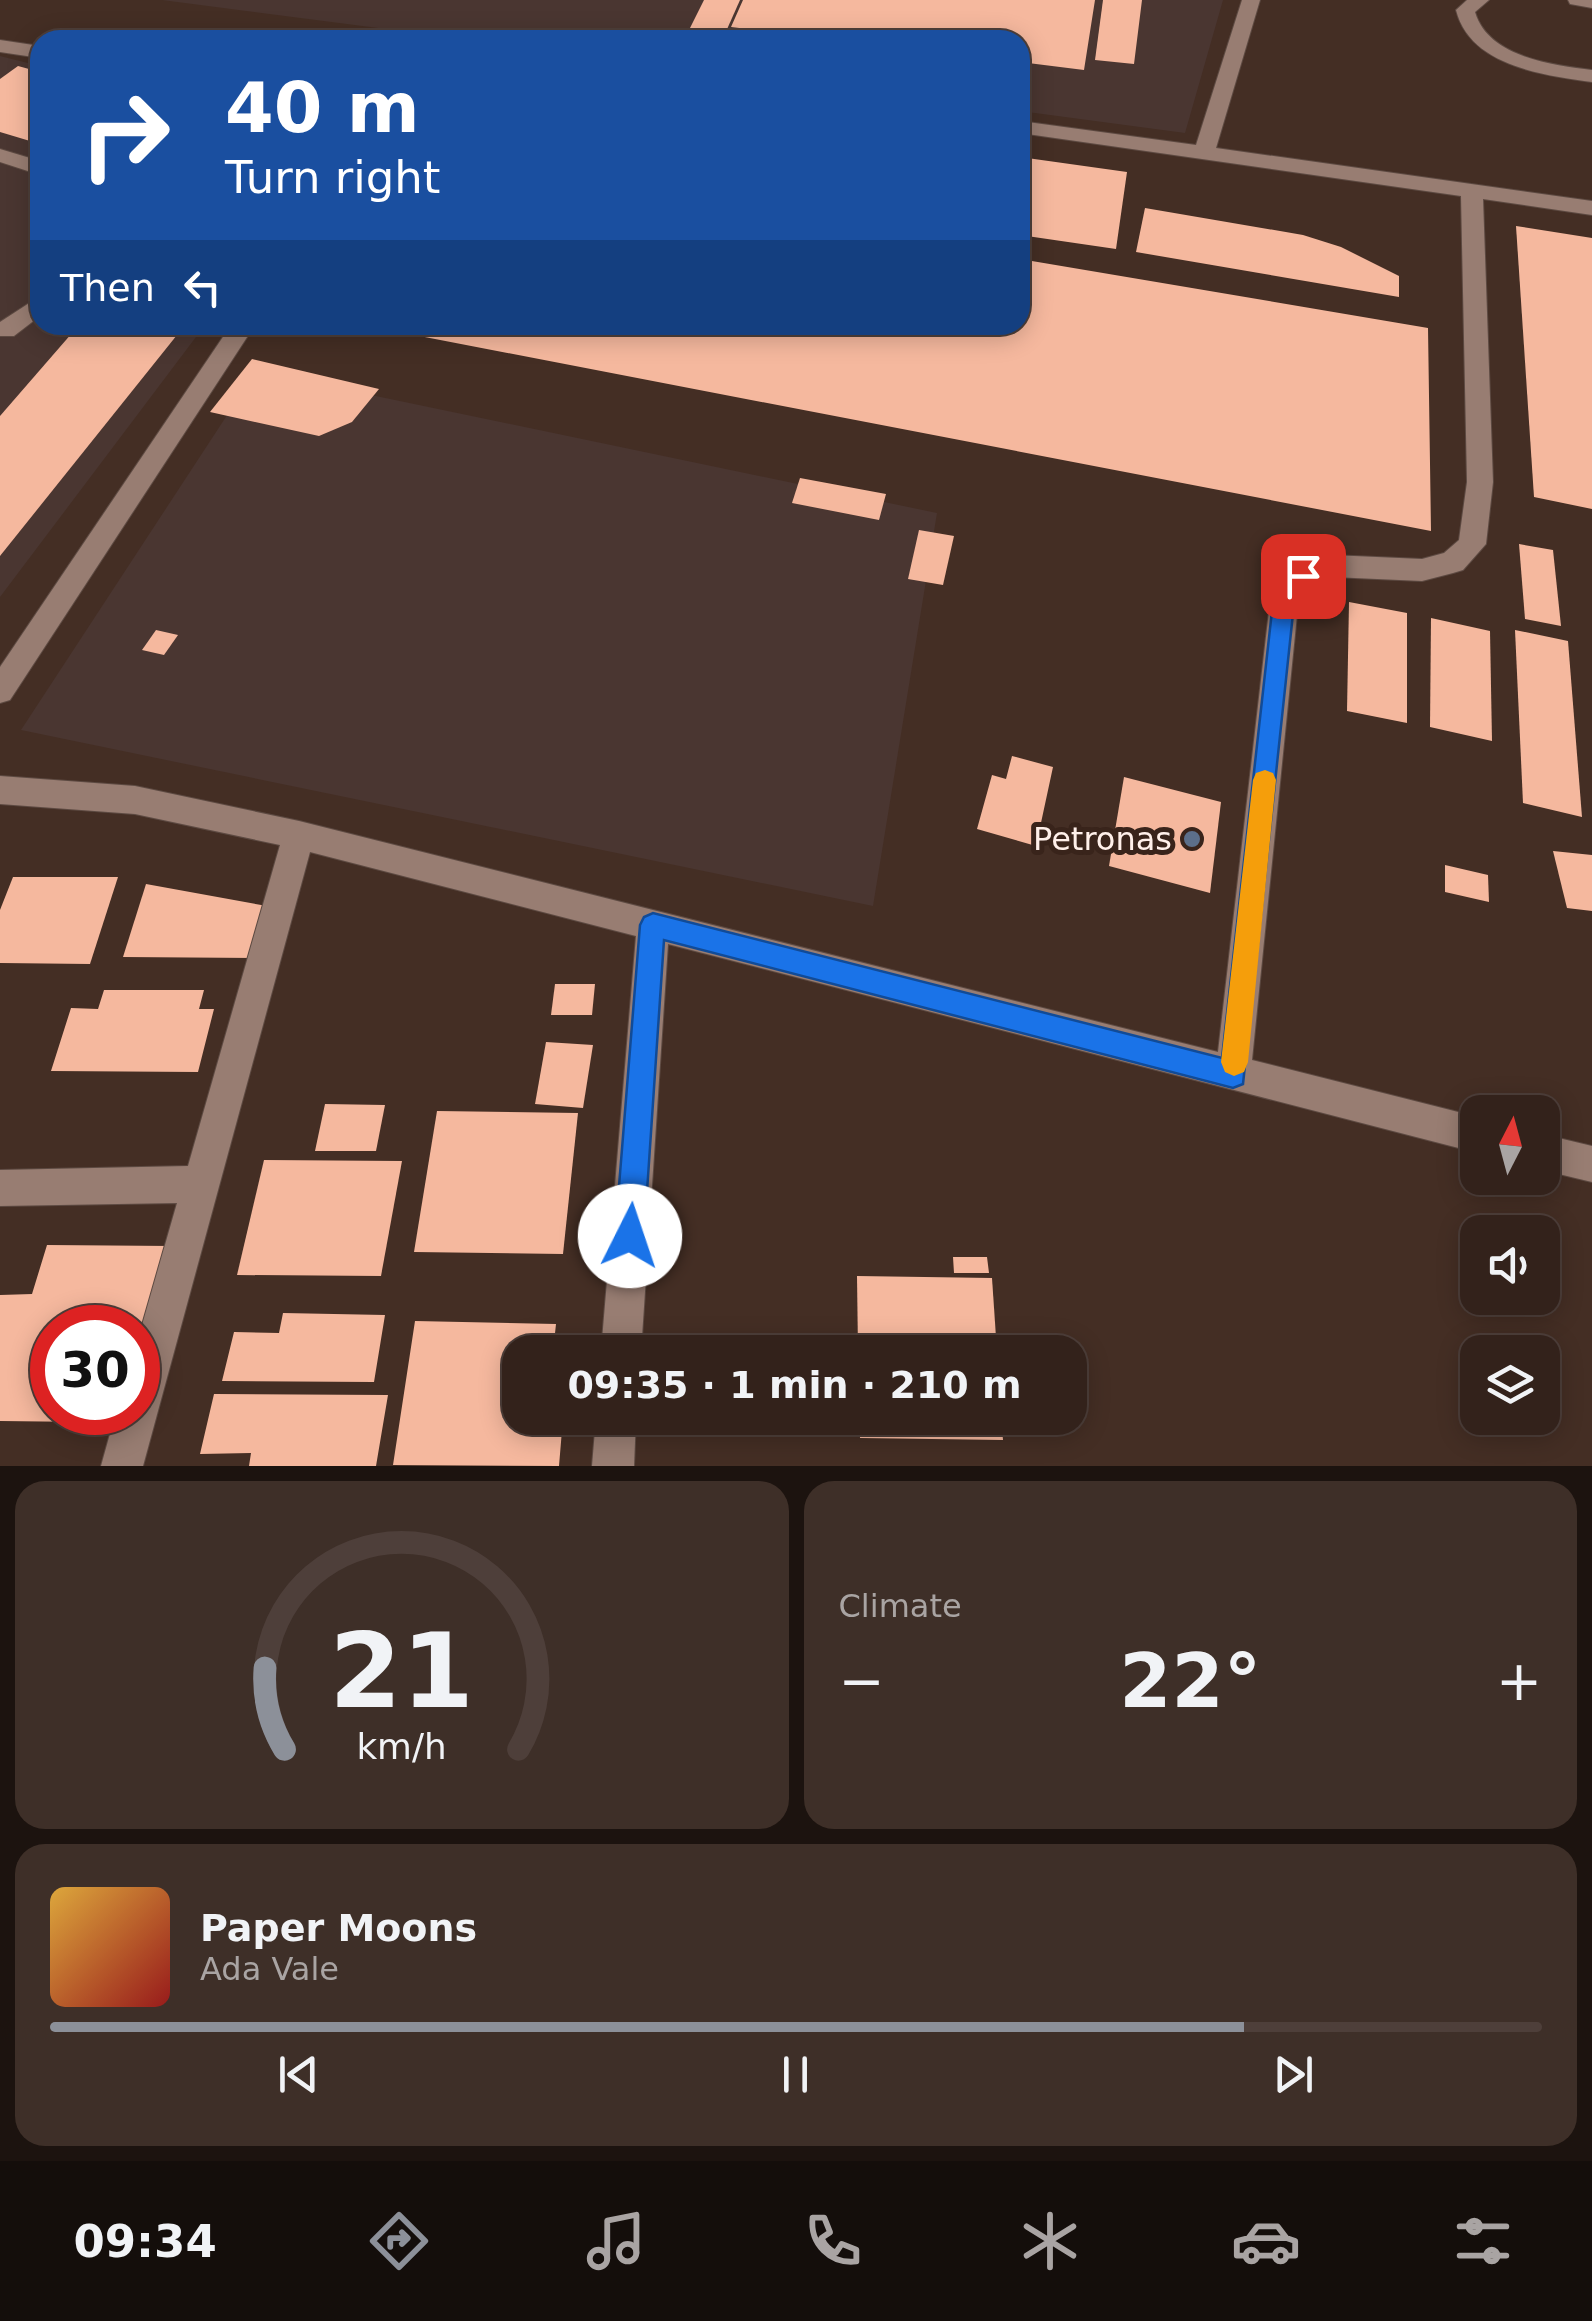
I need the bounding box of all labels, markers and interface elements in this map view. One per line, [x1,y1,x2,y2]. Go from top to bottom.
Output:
text: 40 m [225,67,420,149]
icon: right [60,70,190,200]
text: Turn right [225,151,440,204]
icon: left [175,260,230,315]
text: Then [60,266,155,310]
pin [1261,534,1346,619]
icon: arrive [1276,549,1331,604]
place label: Petronas [1033,820,1172,858]
marker: Petronas [1181,828,1203,850]
north arrow [1460,1095,1560,1195]
map controls [1460,1095,1560,1435]
position arrow [578,1184,682,1288]
button: sound [1460,1215,1560,1315]
speed limit sign: 30 [30,1305,160,1435]
button: layers [1460,1335,1560,1435]
text: 09:35 · 1 min · 210 m [567,1363,1022,1407]
text: Climate [839,1587,962,1625]
text: 21 [329,1610,474,1732]
text: 22° [1119,1637,1261,1725]
text: − [839,1649,885,1713]
text: + [1496,1649,1542,1713]
text: km/h [357,1726,447,1767]
text: Paper Moons [200,1906,477,1950]
text: Ada Vale [200,1950,339,1988]
icon: previous [271,2047,326,2102]
icon: pause [768,2047,823,2102]
icon: next [1266,2047,1321,2102]
icon: directions [364,2206,434,2276]
icon: music [581,2206,651,2276]
icon: phone [798,2206,868,2276]
icon: climate [1015,2206,1085,2276]
icon: car [1231,2206,1301,2276]
icon: filters [1448,2206,1518,2276]
text: 09:34 [73,2215,217,2268]

